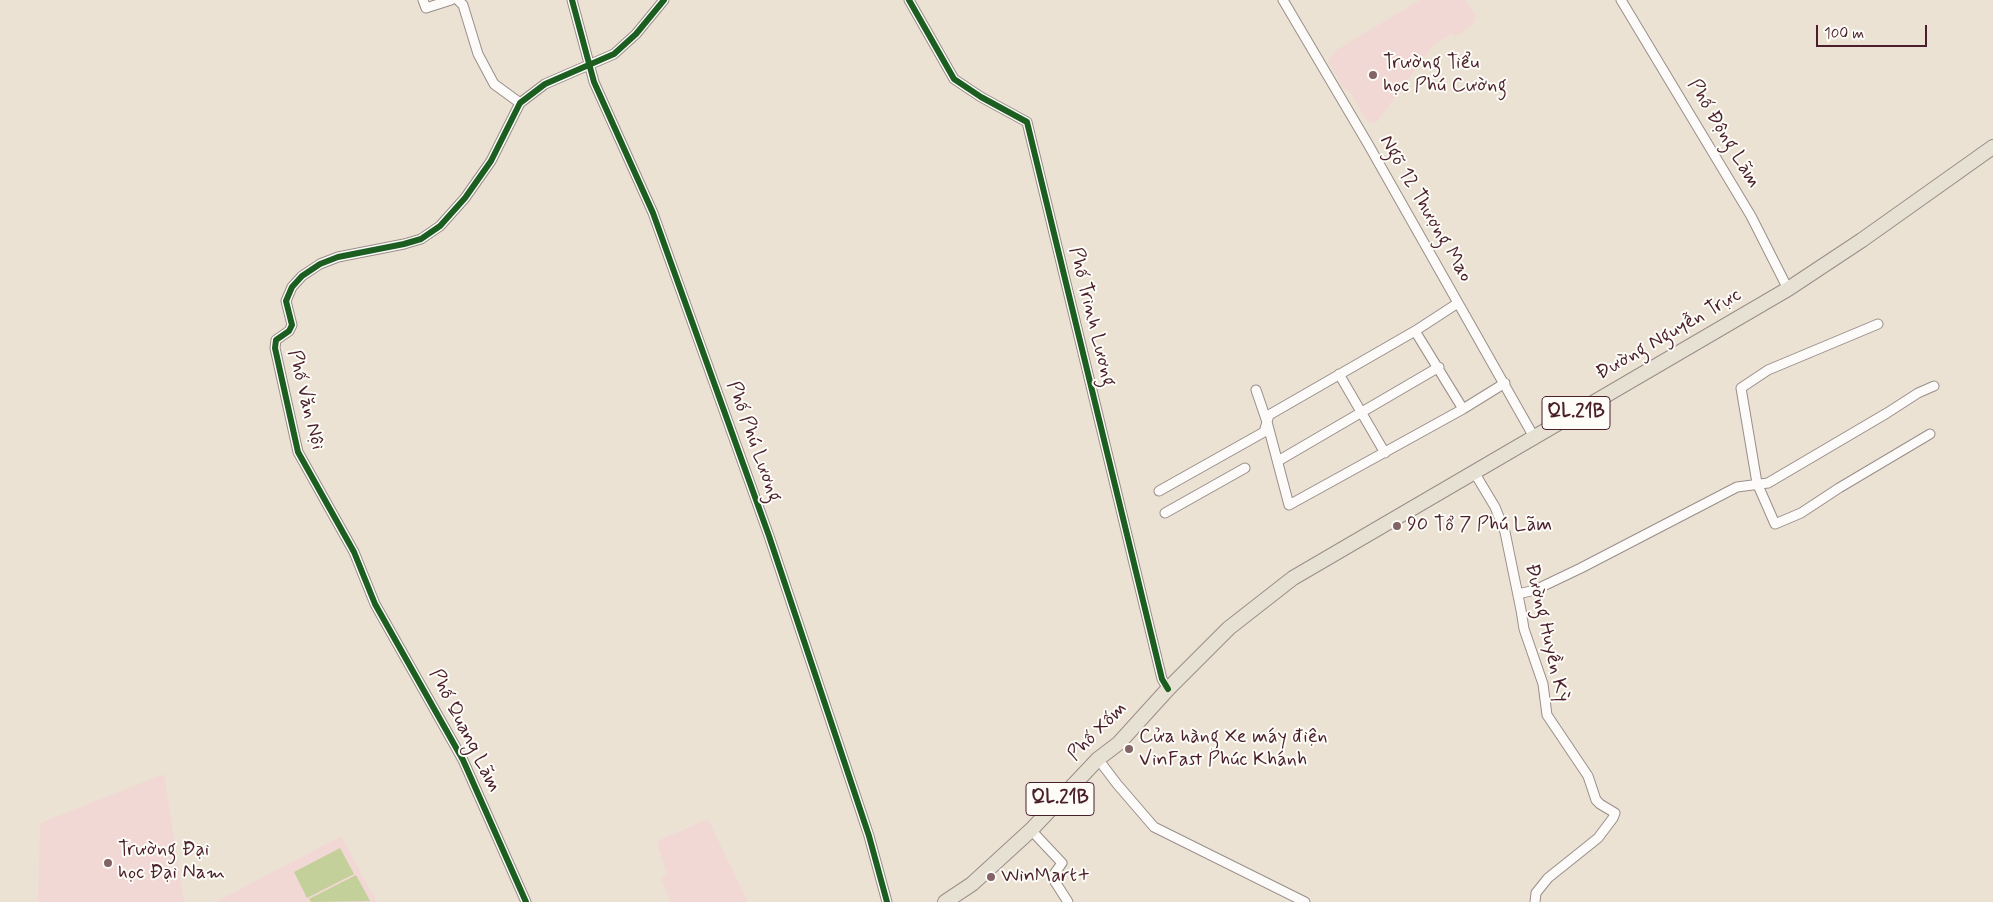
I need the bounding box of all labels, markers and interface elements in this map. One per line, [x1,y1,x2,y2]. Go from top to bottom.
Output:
scale bar [1818,15,1929,47]
text: 100 m [1824,24,1864,44]
place label: Trường Tiểu học Phú Cường [1383,52,1507,99]
marker: Trường Tiểu học Phú Cường [1367,69,1379,81]
street label: Phố Động Lãm [1681,75,1765,193]
street label: Ngõ 12 Thượng Mao [1373,131,1477,287]
street label: Phố Trinh Lương [1062,245,1120,389]
street label: Đường Nguyễn Trực [1592,284,1746,386]
street label: Phố Văn Nội [281,348,329,452]
street label: Phố Phú Lương [720,378,786,506]
road number: QL.21B [1542,396,1610,429]
place label: 90 Tổ 7 Phú Lãm [1407,514,1552,538]
marker: 90 Tổ 7 Phú Lãm [1391,520,1403,532]
street label: Đường Huyền Kỳ [1518,561,1574,705]
street label: Phố Quang Lãm [423,665,505,797]
street label: Phố Xốm [1063,697,1133,767]
place label: Cửa hàng Xe máy điện VinFast Phúc Khánh [1139,726,1328,773]
marker: Cửa hàng Xe máy điện VinFast Phúc Khánh [1123,743,1135,755]
road number: QL.21B [1026,782,1094,816]
place label: Trường Đại học Đại Nam [118,839,225,886]
marker: Trường Đại học Đại Nam [102,857,114,869]
place label: WinMart+ [1001,865,1090,889]
marker: WinMart+ [985,871,997,883]

